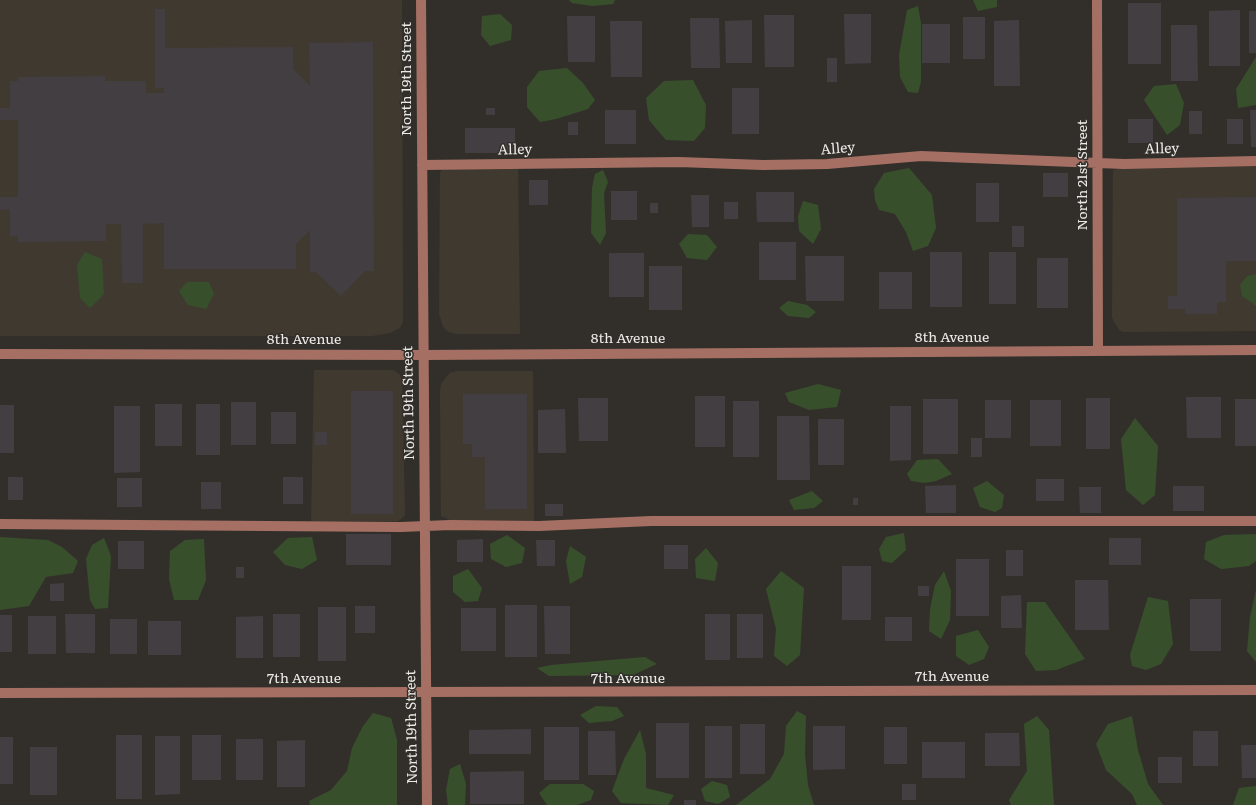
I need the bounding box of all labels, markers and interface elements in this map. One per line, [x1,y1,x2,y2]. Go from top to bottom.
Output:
street label: North 19th Street [399,22,415,136]
street label: North 21st Street [1075,120,1091,230]
street label: Alley [820,139,856,159]
street label: Alley [1145,140,1179,158]
street label: Alley [498,141,532,159]
street label: 8th Avenue [915,330,989,346]
street label: 8th Avenue [591,331,665,347]
street label: 8th Avenue [267,332,341,348]
street label: North 19th Street [400,346,418,460]
street label: 7th Avenue [915,669,989,685]
street label: North 19th Street [403,670,421,784]
street label: 7th Avenue [267,671,341,687]
street label: 7th Avenue [591,671,665,687]

